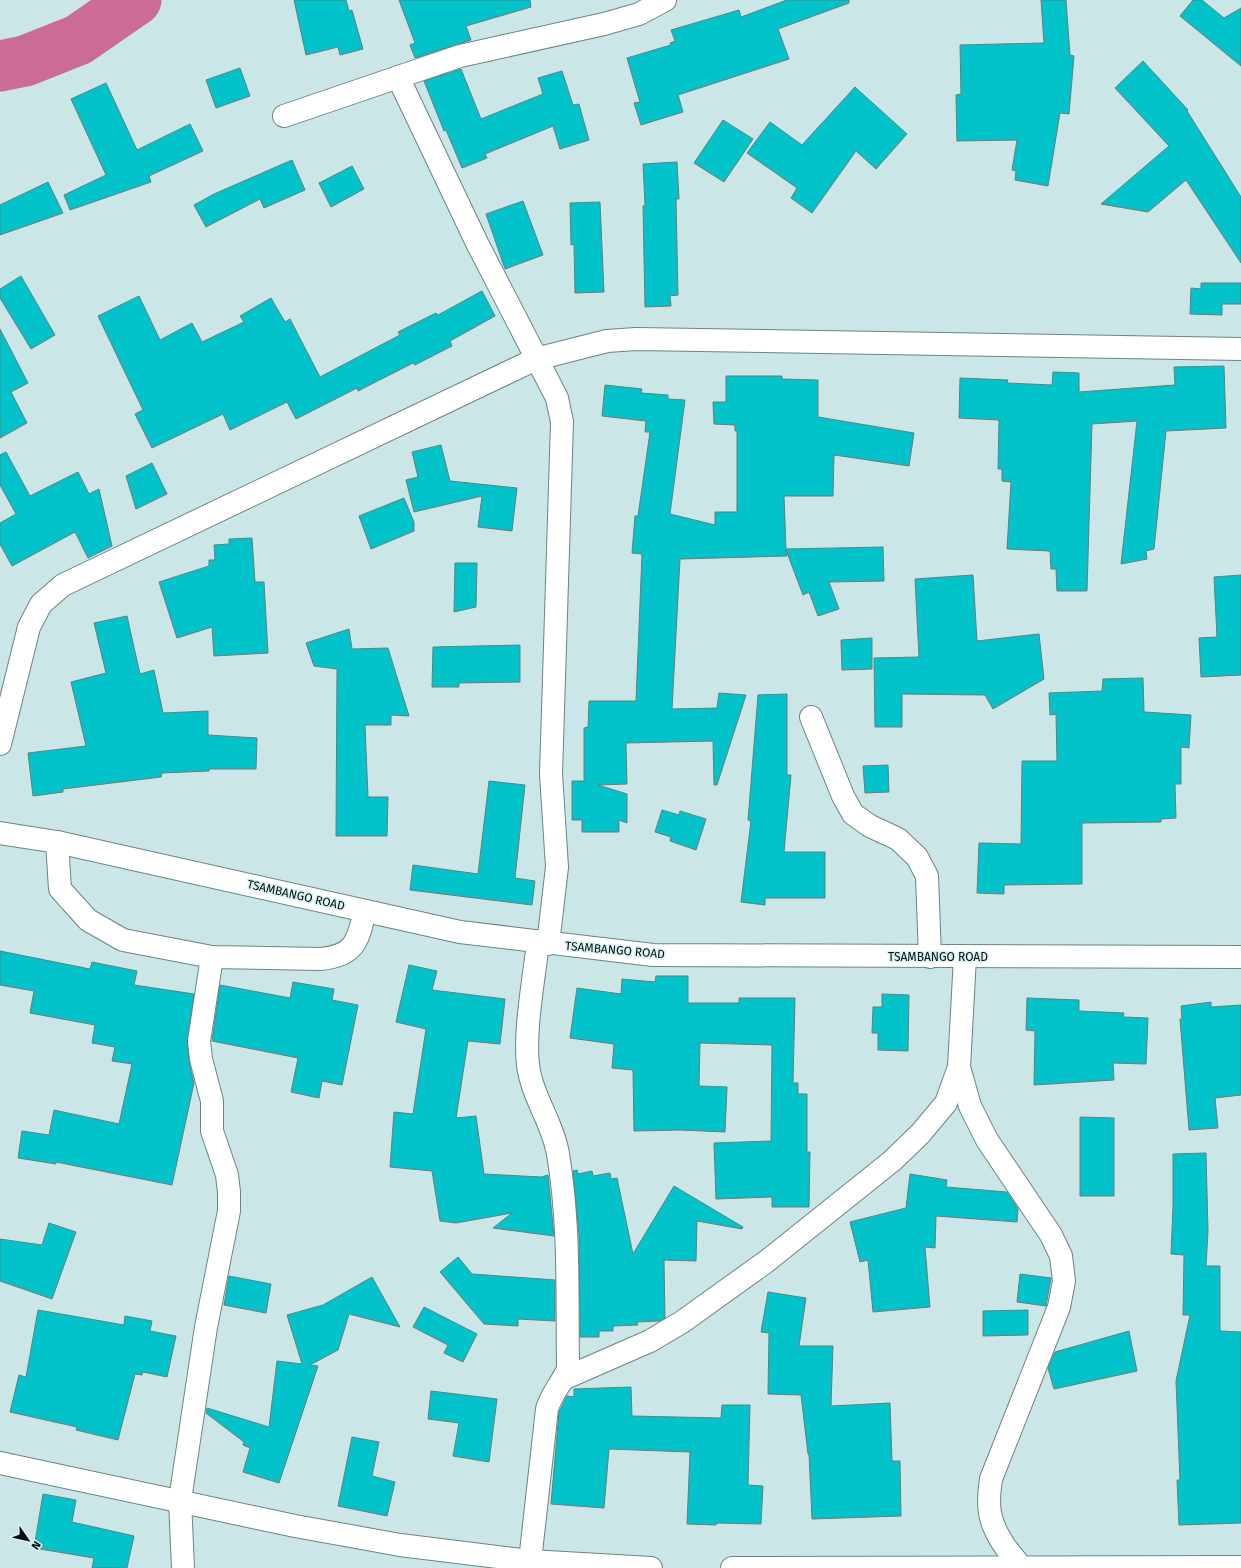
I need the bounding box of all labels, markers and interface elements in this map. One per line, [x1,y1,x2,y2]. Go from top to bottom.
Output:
street label: TSAMBANGO ROAD [246,877,347,913]
street label: TSAMBANGO ROAD [565,939,666,961]
street label: TSAMBANGO ROAD [888,950,988,964]
north arrow [8,1520,48,1560]
text: N [28,1539,43,1552]

